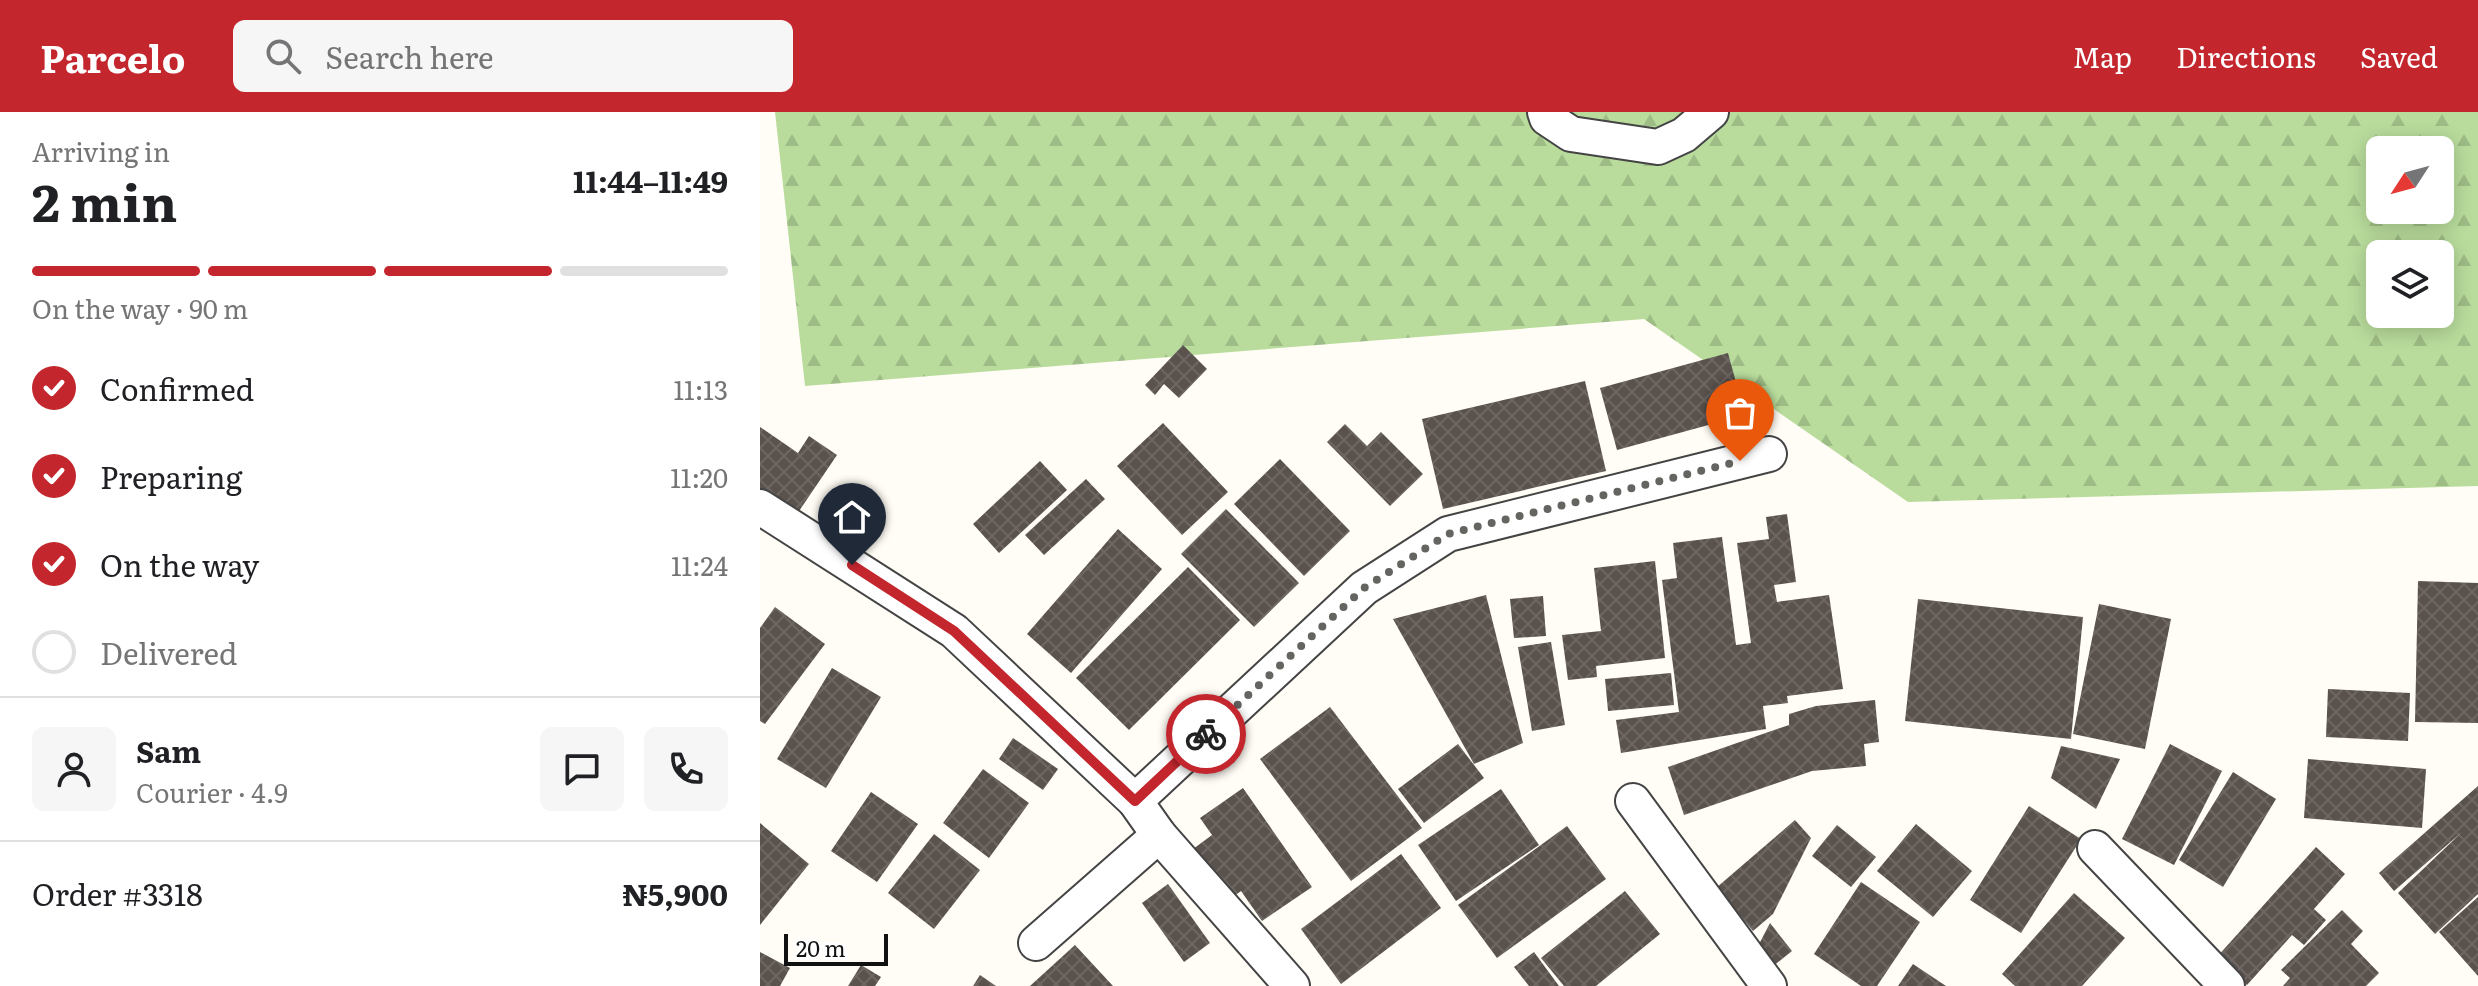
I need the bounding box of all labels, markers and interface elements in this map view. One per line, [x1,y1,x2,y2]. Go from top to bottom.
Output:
search box [233,20,793,92]
text: Parcelo [40,28,185,85]
icon: search [261,34,305,78]
text: Search here [325,34,494,78]
text: Map [2073,35,2132,77]
text: Directions [2176,35,2316,77]
text: Saved [2360,35,2438,77]
text: Arriving in [32,131,170,170]
north arrow [2366,136,2454,224]
map controls [2366,136,2454,328]
text: 11:44–11:49 [573,158,728,202]
text: 2 min [32,161,177,238]
button: layers [2366,240,2454,328]
text: On the way · 90 m [32,288,248,327]
icon: check [32,366,76,410]
text: Confirmed [100,366,254,410]
text: 11:13 [674,369,728,408]
pin [1706,379,1774,461]
icon: bag [1718,391,1762,435]
icon: check [32,454,76,498]
text: Preparing [100,454,242,498]
text: 11:20 [670,457,728,496]
pin [818,483,886,565]
icon: home [830,495,874,539]
icon: check [32,542,76,586]
text: On the way [100,542,259,586]
text: 11:24 [671,545,728,584]
text: Delivered [100,630,237,674]
courier [1166,694,1246,774]
icon: bike [1184,712,1228,756]
button: person [32,727,116,811]
button: chat [540,727,624,811]
button: phone [644,727,728,811]
text: Sam [136,728,201,772]
text: Courier · 4.9 [136,772,288,811]
text: Order #3318 [32,871,203,915]
text: ₦5,900 [622,871,728,915]
scale bar [784,930,888,966]
text: 20 m [796,931,846,964]

